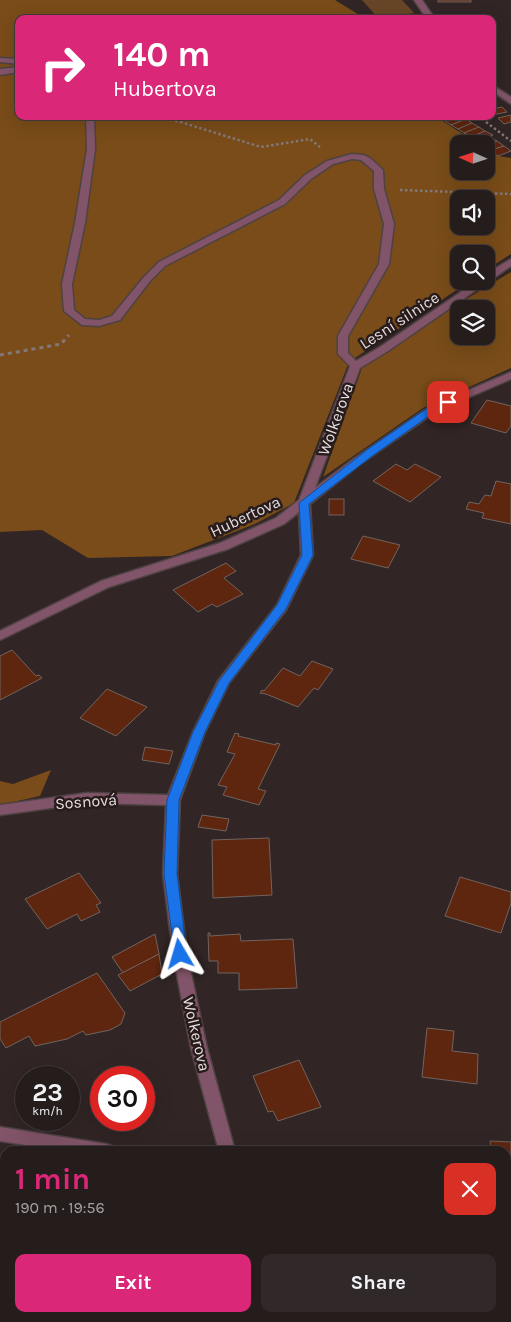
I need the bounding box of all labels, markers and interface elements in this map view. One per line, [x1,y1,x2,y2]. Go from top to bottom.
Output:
text: 140 m [113,34,211,75]
icon: right [30,35,95,100]
text: Hubertova [113,76,217,102]
north arrow [450,135,495,180]
map controls [450,135,495,345]
button: sound [450,190,495,235]
button: search [450,245,495,290]
street label: Lesní silnice [356,288,443,353]
button: layers [450,300,495,345]
street label: Wolkerova [314,380,357,458]
pin [427,381,469,423]
icon: arrive [434,388,462,416]
street label: Hubertova [207,492,283,541]
street label: Sosnová [54,790,118,813]
position arrow [153,927,205,979]
street label: Wolkerova [179,995,214,1073]
speed limit sign: 30 [90,1066,155,1131]
text: 23 [32,1078,63,1107]
text: km/h [32,1104,63,1118]
text: 1 min [15,1161,90,1197]
button: close [444,1163,496,1215]
text: 190 m · 19:56 [15,1198,105,1217]
button: Exit [15,1254,251,1312]
button: Share [261,1254,496,1312]

